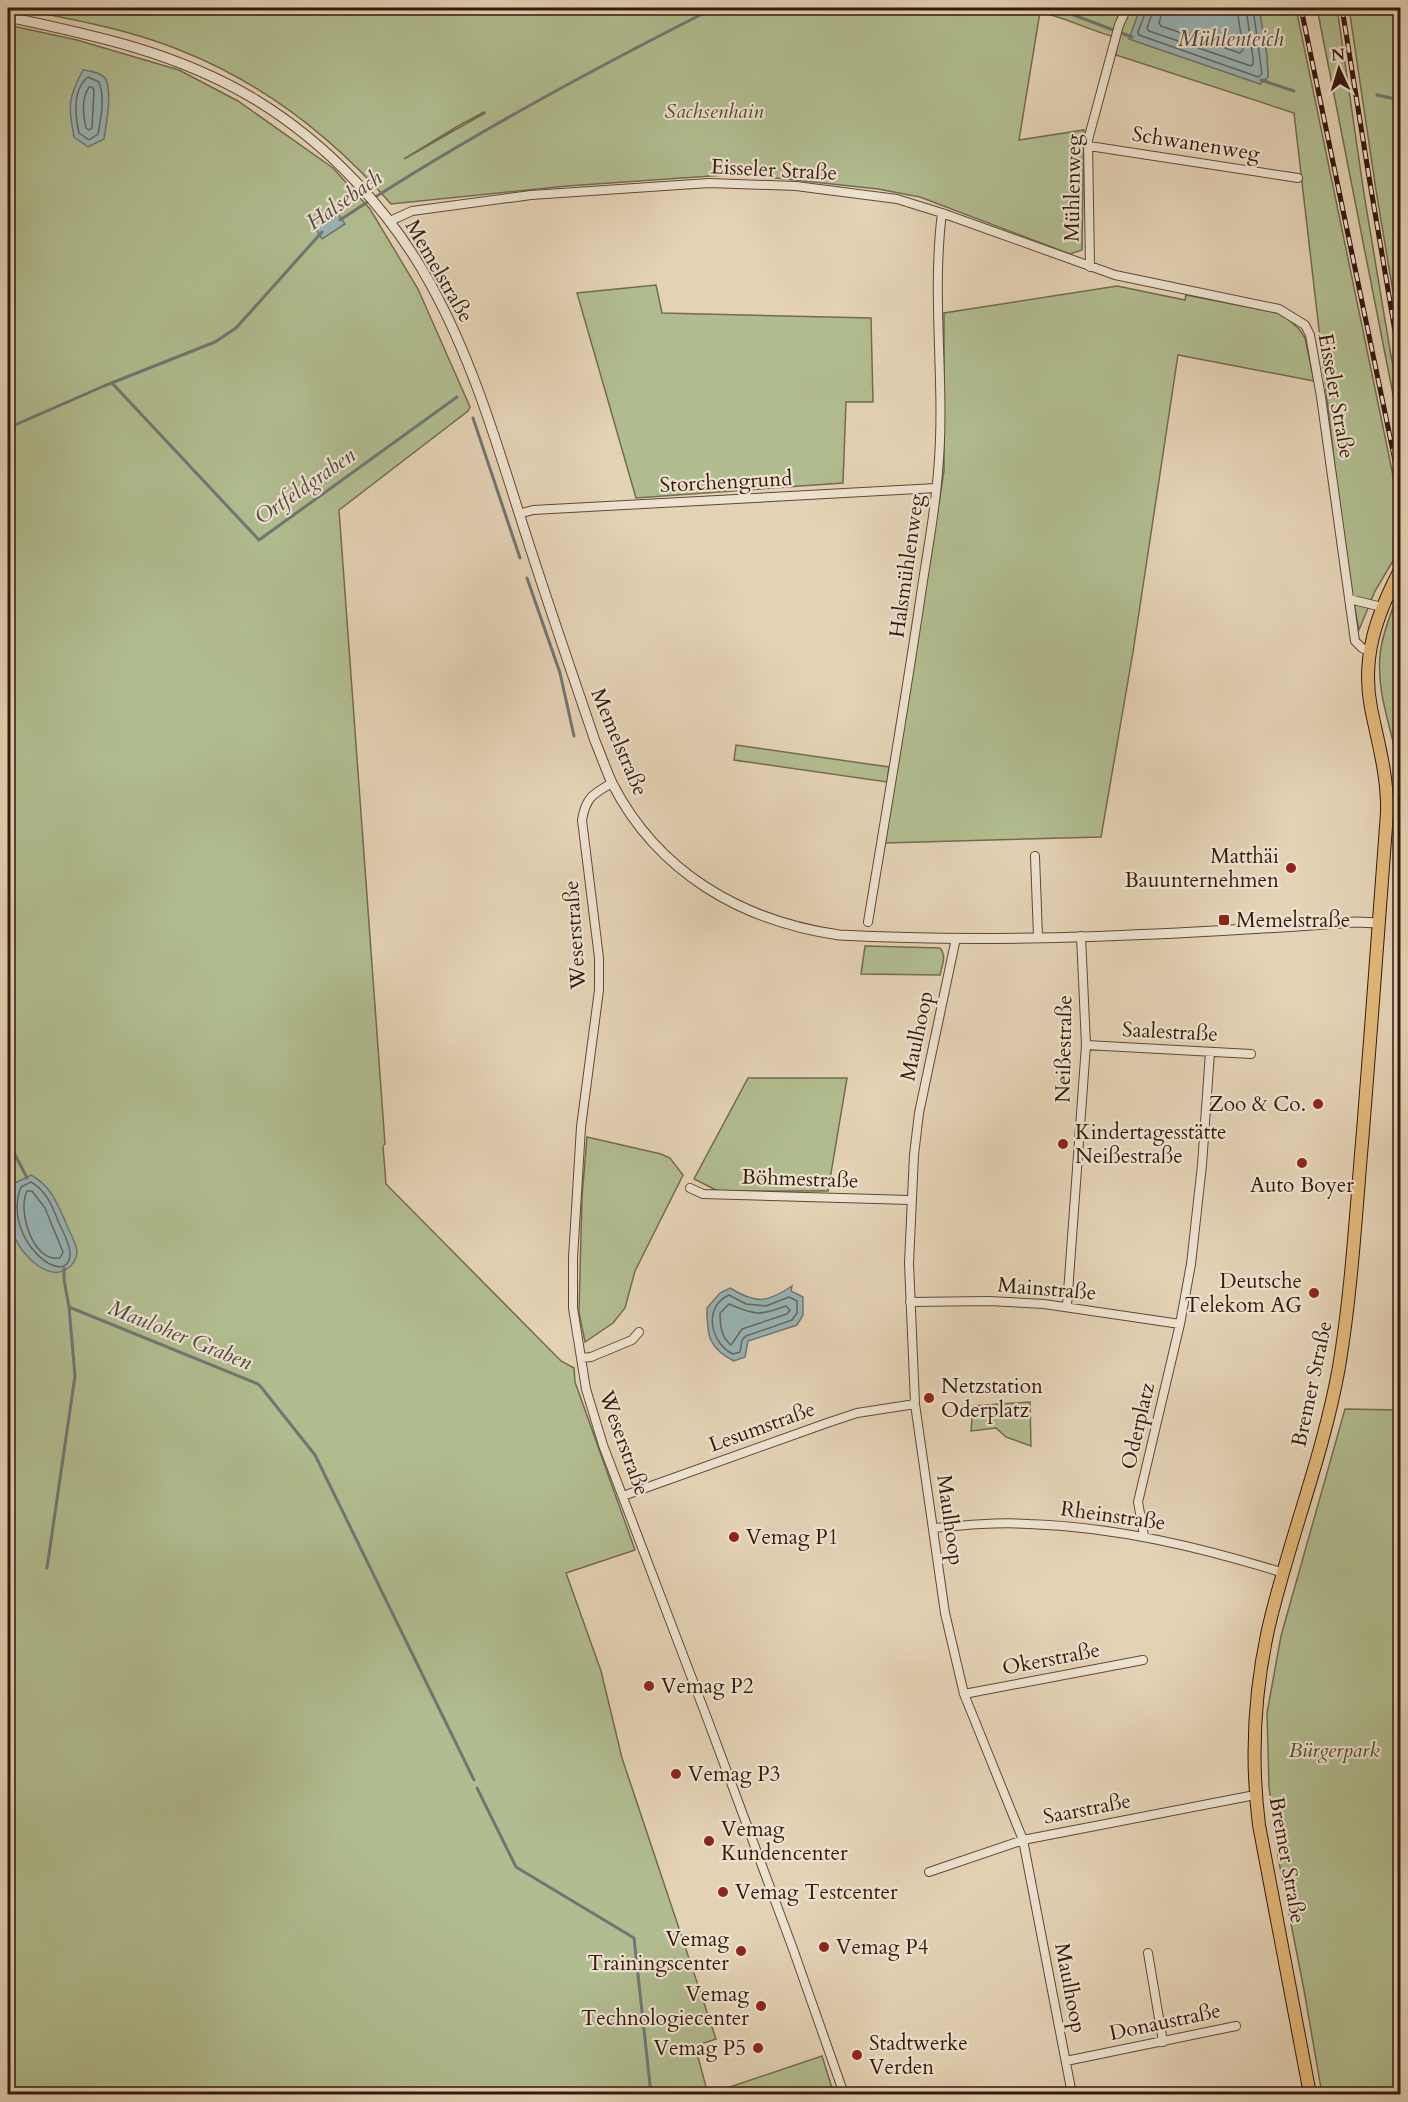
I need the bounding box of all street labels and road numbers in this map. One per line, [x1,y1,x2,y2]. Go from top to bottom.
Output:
street label: Schwanenweg [1130,120,1262,168]
street label: Mühlenweg [1058,134,1088,242]
street label: Eisseler Straße [710,152,838,188]
street label: Memelstraße [398,214,480,328]
street label: Eisseler Straße [1311,331,1361,461]
street label: Storchengrund [659,464,793,500]
street label: Halsmühlenweg [883,492,931,640]
street label: Memelstraße [583,684,655,800]
street label: Weserstraße [557,879,593,992]
street label: Maulhoop [893,988,941,1084]
street label: Neißestraße [1049,995,1079,1103]
street label: Saalestraße [1121,1015,1219,1049]
street label: Böhmestraße [741,1162,859,1196]
street label: Mainstraße [996,1270,1098,1308]
street label: Bremer Straße [1285,1318,1339,1450]
street label: Oderplatz [1114,1379,1162,1472]
street label: Weserstraße [591,1386,656,1499]
street label: Lesumstraße [705,1394,819,1460]
street label: Maulhoop [929,1473,971,1567]
street label: Rheinstraße [1059,1494,1167,1538]
street label: Okerstraße [1000,1635,1102,1683]
street label: Saarstraße [1041,1786,1133,1832]
street label: Bremer Straße [1262,1794,1312,1926]
street label: Maulhoop [1047,1941,1093,2035]
street label: Donaustraße [1107,1996,1223,2048]

